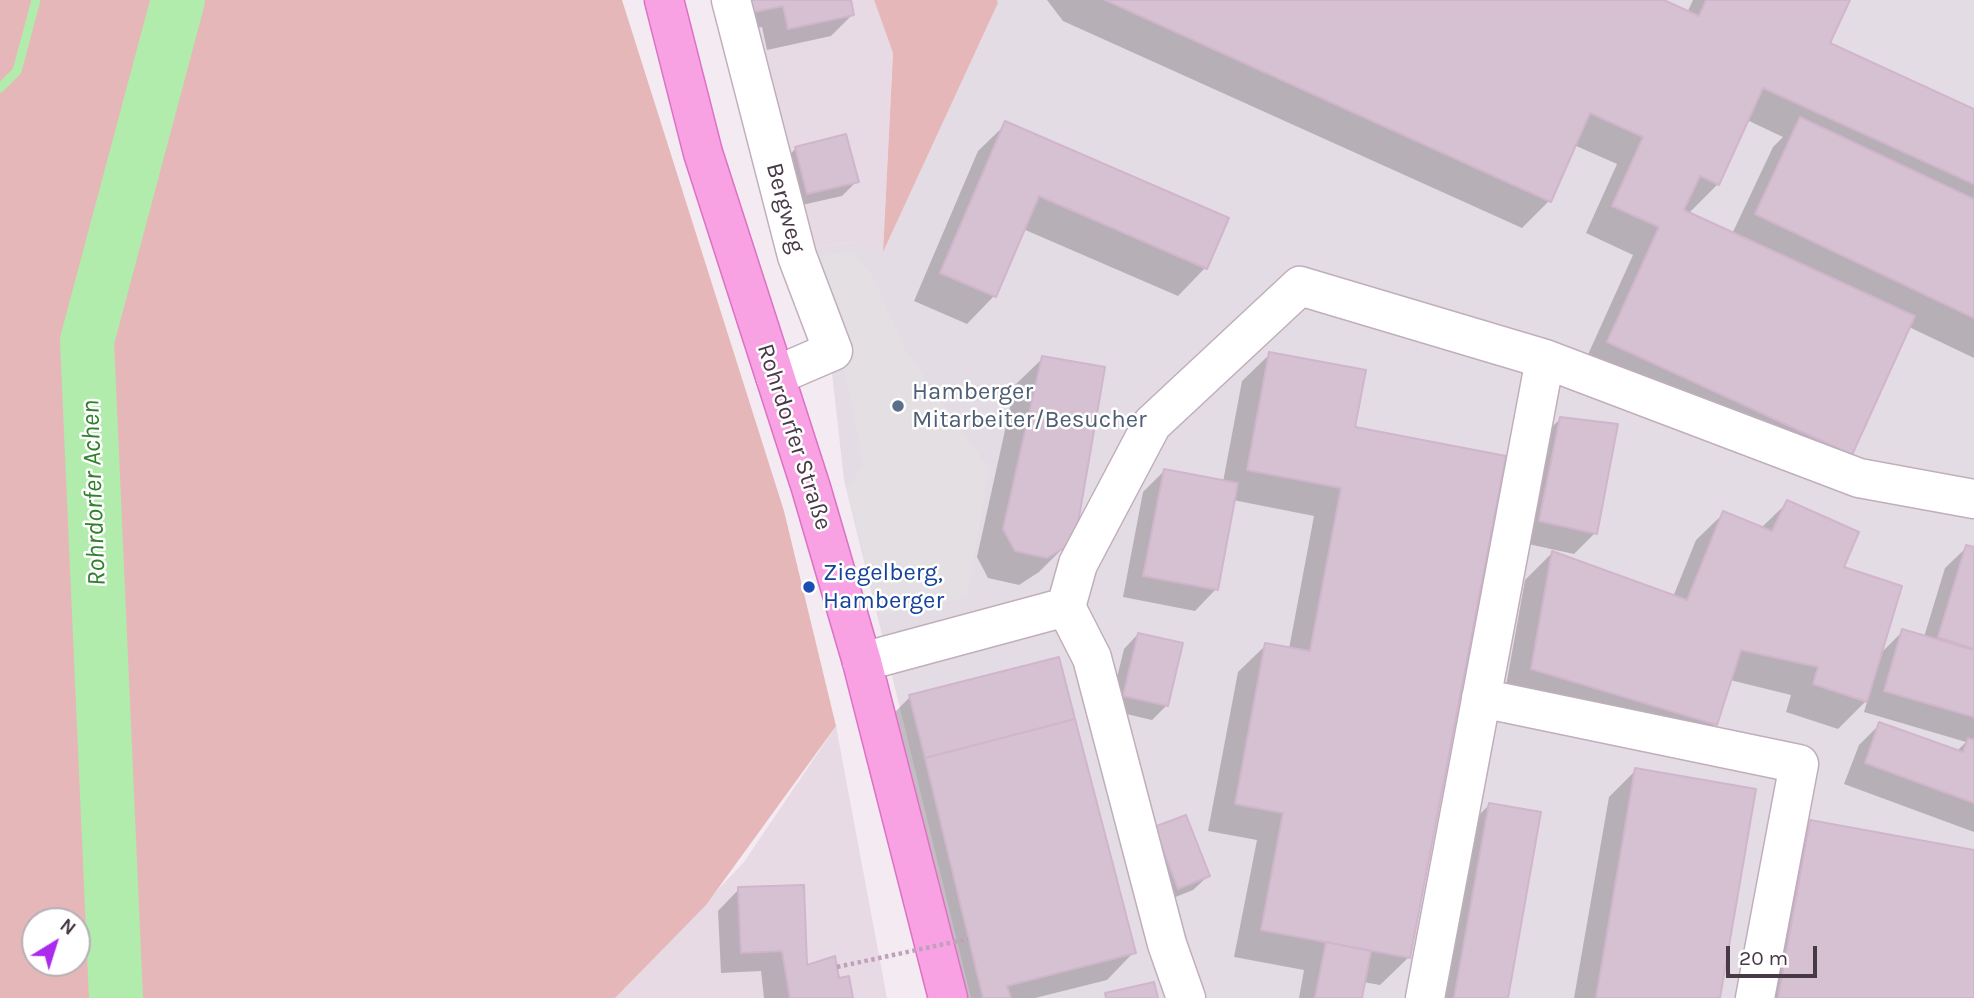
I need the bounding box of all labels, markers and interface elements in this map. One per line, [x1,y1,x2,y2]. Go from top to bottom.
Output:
street label: Bergweg [759,160,811,256]
street label: Rohrdorfer Straße [750,340,838,534]
place label: Hamberger Mitarbeiter/Besucher [912,378,1147,434]
marker: Hamberger Mitarbeiter/Besucher [890,398,906,414]
water label: Rohrdorfer Achen [75,399,113,587]
place label: Ziegelberg, Hamberger [823,559,944,615]
marker: Ziegelberg, Hamberger [801,579,817,595]
north arrow [21,907,91,977]
text: N [56,914,80,940]
scale bar [1729,932,1820,976]
text: 20 m [1739,946,1788,970]

